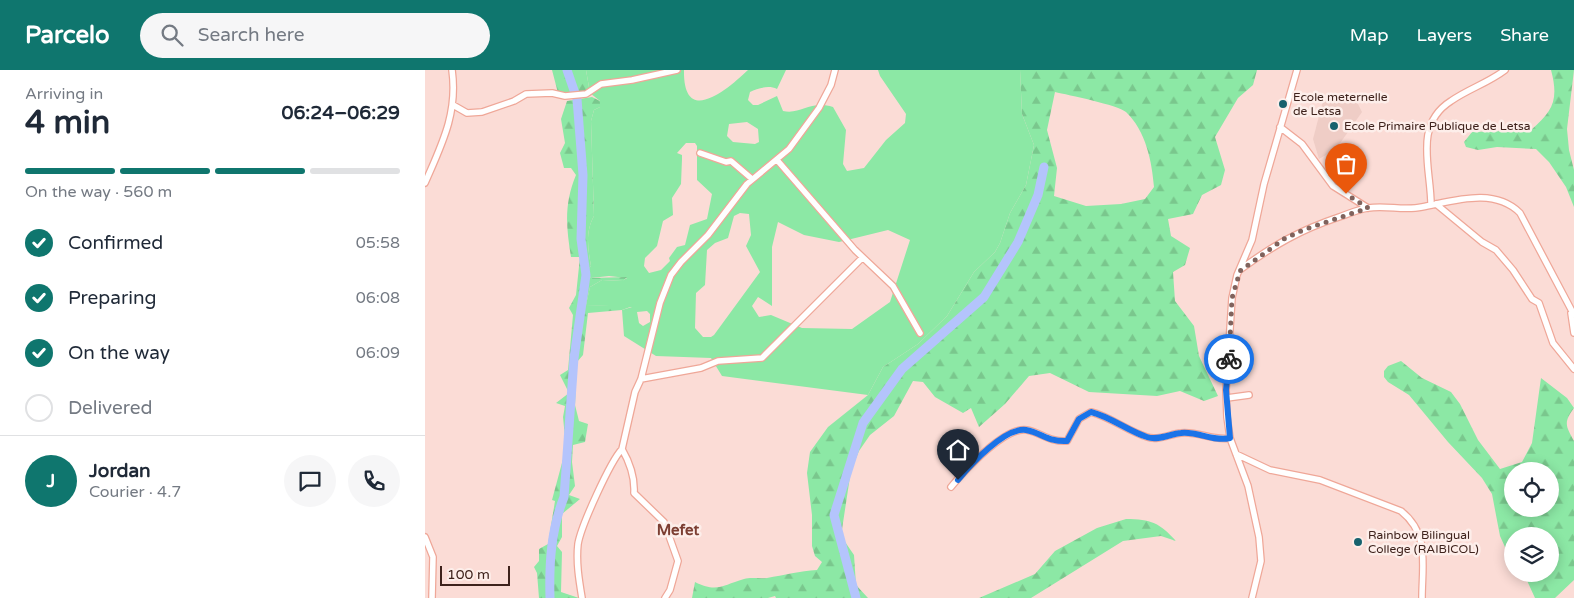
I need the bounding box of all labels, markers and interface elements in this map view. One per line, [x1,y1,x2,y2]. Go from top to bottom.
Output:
search box [140,13,490,58]
text: Parcelo [25,21,110,50]
icon: search [158,21,186,49]
text: Search here [198,24,305,46]
text: Map [1350,24,1389,46]
text: Layers [1417,24,1472,46]
text: Share [1500,24,1549,46]
text: Arriving in [25,84,103,104]
place label: Ecole meternelle de Letsa [1293,90,1388,118]
marker: Ecole meternelle de Letsa [1277,98,1289,110]
text: 06:24–06:29 [281,102,400,124]
text: 4 min [25,104,110,142]
place label: Ecole Primaire Publique de Letsa [1344,119,1531,133]
marker: Ecole Primaire Publique de Letsa [1328,120,1340,132]
pin [1325,143,1367,194]
icon: bag [1332,150,1360,178]
text: On the way · 560 m [25,182,172,202]
icon: check [25,229,53,257]
text: Confirmed [68,232,163,254]
text: 05:58 [356,233,400,253]
icon: check [25,284,53,312]
text: Preparing [68,287,157,309]
text: 06:08 [356,288,400,308]
courier [1204,334,1254,384]
icon: check [25,339,53,367]
text: On the way [68,342,170,364]
text: 06:09 [356,343,400,363]
icon: bike [1215,345,1243,373]
text: Delivered [68,397,153,419]
pin [937,429,979,480]
icon: home [944,436,972,464]
button: chat [284,455,336,507]
button: phone [348,455,400,507]
text: Jordan [89,460,151,482]
map controls [1504,462,1559,582]
button: locate [1504,462,1559,517]
text: J [47,470,55,492]
text: Courier · 4.7 [89,482,181,502]
district label: Mefet [657,521,699,539]
button: layers [1504,527,1559,582]
place label: Rainbow Bilingual College (RAIBICOL) [1368,528,1479,556]
marker: Rainbow Bilingual College (RAIBICOL) [1352,536,1364,548]
scale bar [440,563,510,586]
text: 100 m [447,566,490,583]

